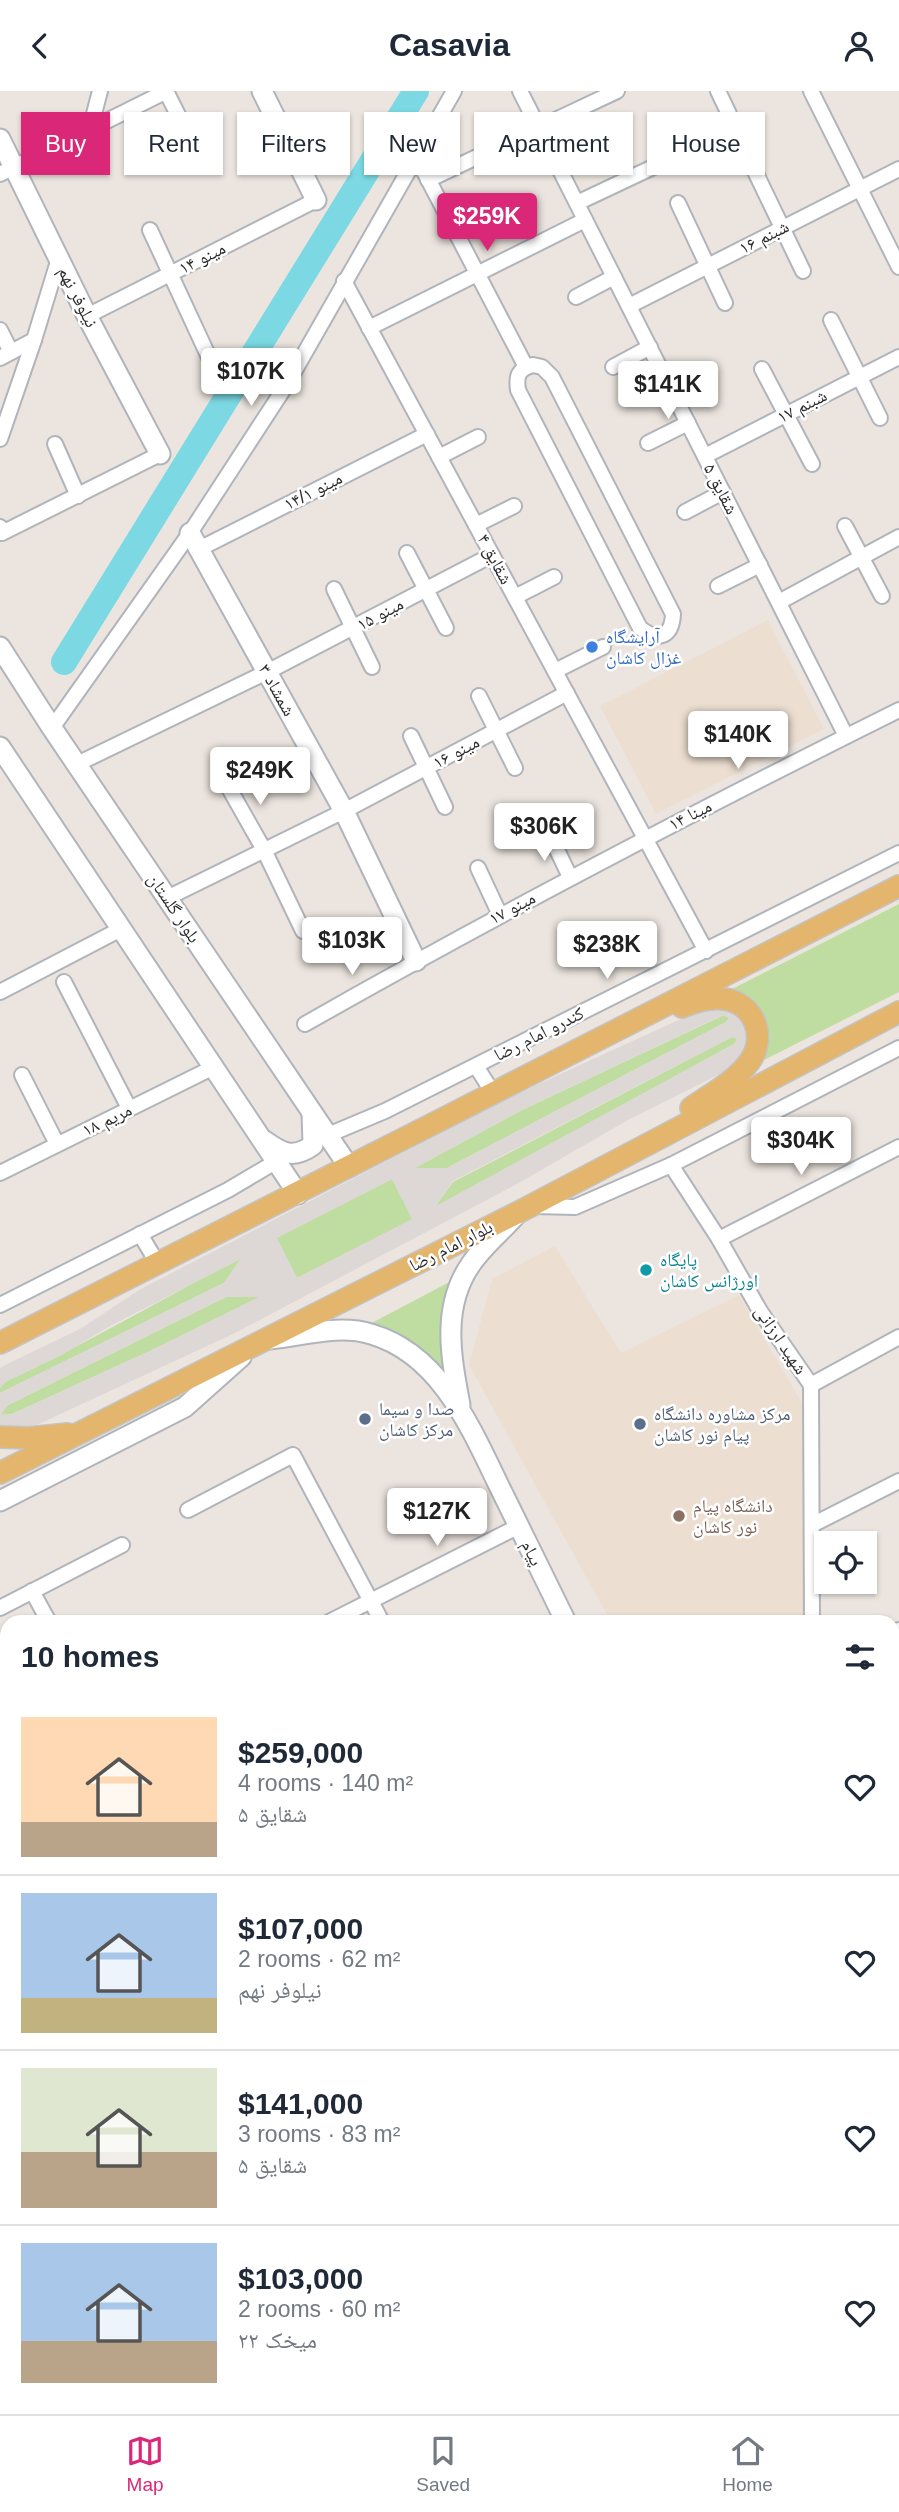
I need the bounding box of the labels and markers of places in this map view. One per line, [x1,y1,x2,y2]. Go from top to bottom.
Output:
pin: $259K [438,193,536,253]
pin: $107K [202,349,300,408]
pin: $141K [619,361,717,421]
place label: آرایشگاه غزال کاشان [606,627,681,669]
marker: آرایشگاه غزال کاشان [584,639,600,655]
pin: $140K [689,711,787,771]
pin: $249K [211,747,309,807]
pin: $306K [495,803,593,863]
pin: $103K [303,917,401,977]
pin: $238K [558,921,656,981]
pin: $304K [752,1117,850,1177]
place label: پایگاه اورژانس کاشان [660,1250,758,1292]
marker: پایگاه اورژانس کاشان [638,1262,654,1278]
place label: صدا و سیما مرکز کاشان [379,1399,455,1441]
place label: مرکز مشاوره دانشگاه پیام نور کاشان [654,1404,790,1447]
marker: صدا و سیما مرکز کاشان [357,1411,373,1427]
marker: مرکز مشاوره دانشگاه پیام نور کاشان [632,1416,648,1432]
pin: $127K [388,1489,486,1548]
place label: دانشگاه پیام نور کاشان [693,1496,773,1538]
marker: دانشگاه پیام نور کاشان [671,1508,687,1524]

